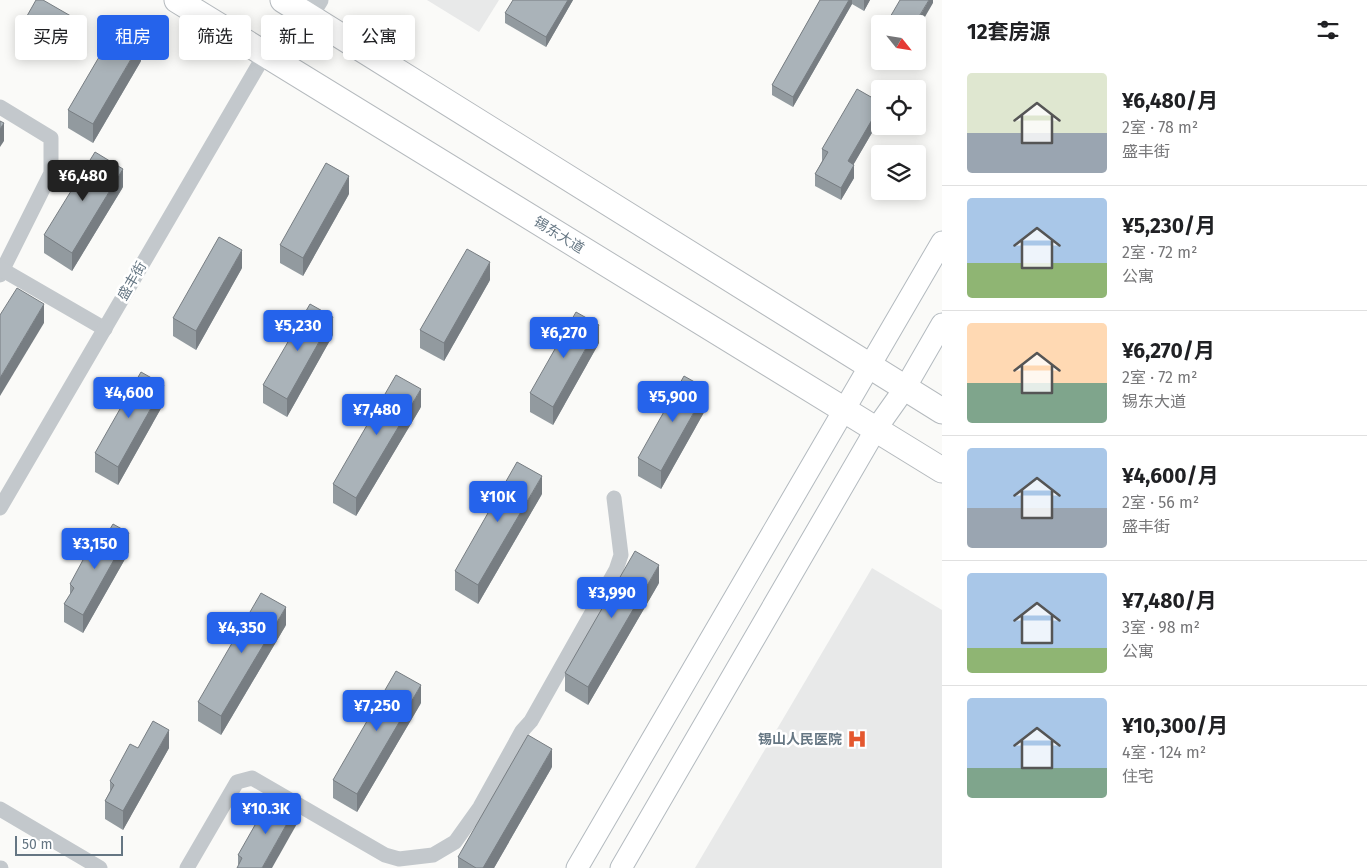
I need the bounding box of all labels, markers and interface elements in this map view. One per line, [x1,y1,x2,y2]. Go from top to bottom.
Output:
chip: 买房 [15,15,87,60]
chip: 租房 [97,15,169,60]
chip: 筛选 [179,15,251,60]
chip: 新上 [261,15,333,60]
chip: 公寓 [343,15,415,60]
north arrow [871,15,926,70]
map controls [871,15,926,200]
icon: filters [1314,16,1342,44]
text: 12套房源 [967,19,1051,45]
button: locate [871,80,926,135]
text: ¥6,480/月 [1122,88,1218,114]
icon: home [1007,93,1067,153]
text: 2室 · 78 m² [1122,118,1198,137]
text: 盛丰街 [1122,142,1170,161]
button: layers [871,145,926,200]
pin: ¥6,480 [42,160,124,202]
text: ¥6,480 [59,166,107,185]
street label: 锡东大道 [531,213,587,257]
text: ¥5,230/月 [1122,213,1216,239]
icon: home [1007,218,1067,278]
text: 2室 · 72 m² [1122,243,1197,262]
street label: 盛丰街 [114,259,150,303]
text: 公寓 [1122,267,1154,286]
pin: ¥5,230 [257,310,339,352]
text: ¥5,230 [274,316,322,335]
pin: ¥6,270 [523,316,605,359]
text: ¥6,270 [541,323,587,342]
text: ¥6,270/月 [1122,338,1215,364]
icon: home [1007,343,1067,403]
text: 2室 · 72 m² [1122,368,1197,387]
pin: ¥4,600 [88,376,170,419]
pin: ¥5,900 [632,380,714,423]
text: ¥4,600 [104,383,154,402]
text: ¥5,900 [649,387,697,406]
text: 锡东大道 [1122,392,1186,411]
pin: ¥7,480 [336,394,418,436]
text: ¥7,480 [353,400,401,419]
text: ¥4,600/月 [1122,463,1219,489]
icon: home [1007,468,1067,528]
pin: ¥10K [468,480,528,523]
text: ¥10K [480,487,516,506]
text: 2室 · 56 m² [1122,493,1199,512]
text: 盛丰街 [1122,517,1170,536]
pin: ¥3,150 [54,528,136,570]
text: ¥3,150 [73,534,117,553]
pin: ¥3,990 [571,576,653,619]
text: ¥3,990 [588,583,636,602]
text: ¥7,480/月 [1122,588,1217,614]
icon: home [1007,593,1067,653]
pin: ¥4,350 [201,612,283,654]
text: ¥4,350 [218,618,266,637]
text: 3室 · 98 m² [1122,618,1200,637]
text: 公寓 [1122,642,1154,661]
pin: ¥7,250 [336,690,418,732]
text: ¥7,250 [354,696,400,715]
text: ¥10,300/月 [1122,713,1228,739]
icon: home [1007,718,1067,778]
hospital icon: 锡山人民医院 [846,728,868,750]
place label: 锡山人民医院 [758,731,842,748]
text: 4室 · 124 m² [1122,743,1206,762]
text: 住宅 [1122,767,1154,786]
pin: ¥10.3K [225,792,307,835]
text: ¥10.3K [242,799,290,818]
scale bar [15,833,122,856]
text: 50 m [22,836,53,853]

